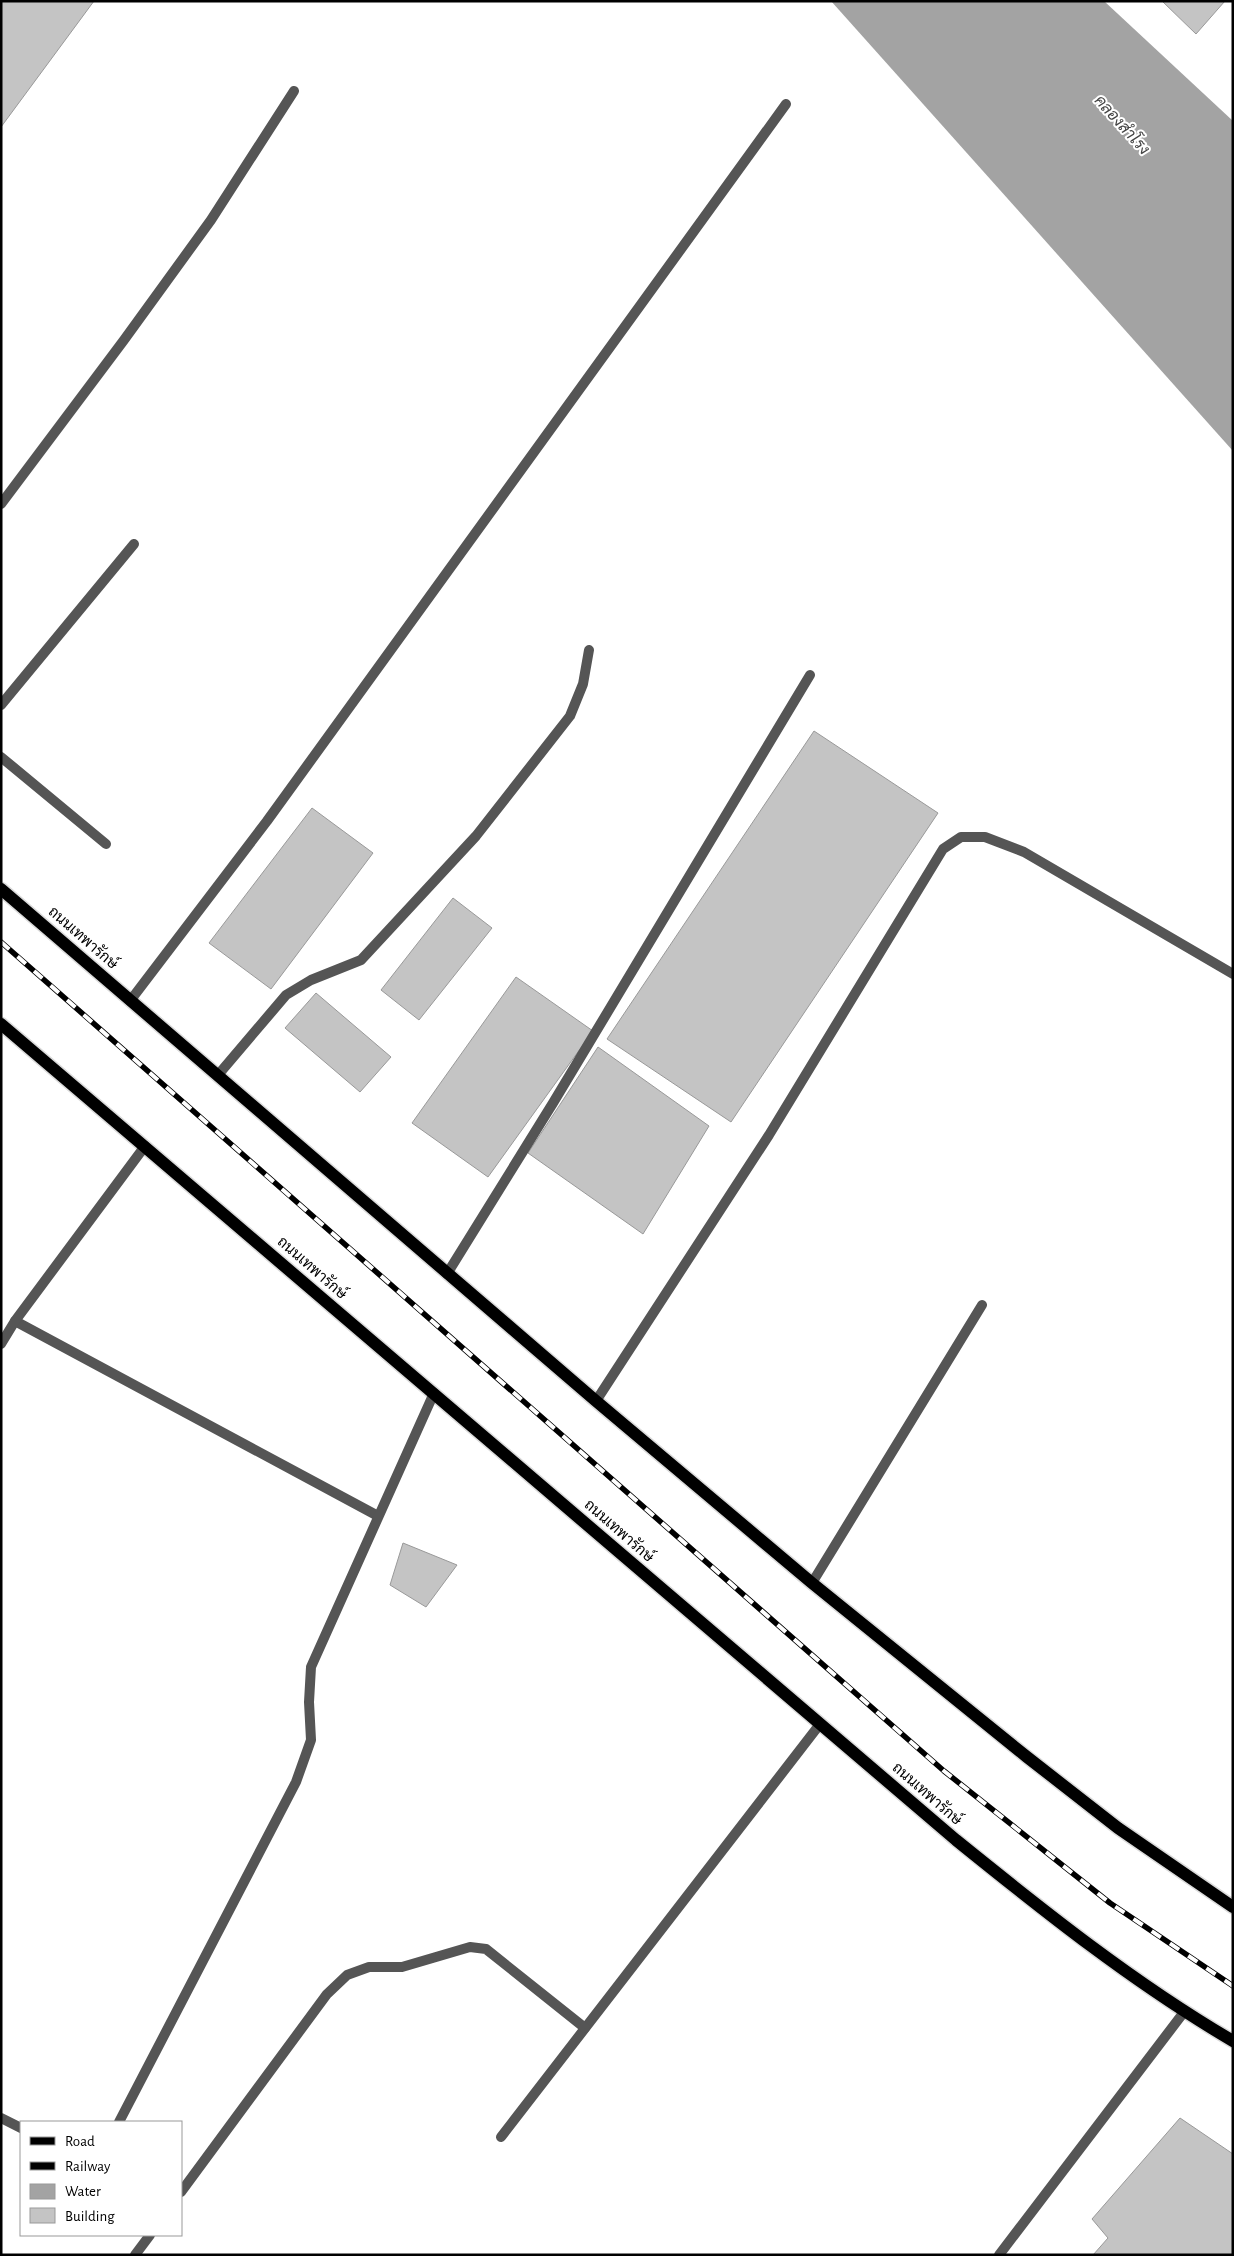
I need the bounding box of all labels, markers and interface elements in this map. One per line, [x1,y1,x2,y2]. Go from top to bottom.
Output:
water label: คลองสำโรง [1091,90,1156,158]
street label: ถนนเทพารักษ์ [45,902,123,973]
street label: ถนนเทพารักษ์ [274,1232,352,1303]
street label: ถนนเทพารักษ์ [581,1495,659,1566]
street label: ถนนเทพารักษ์ [889,1758,967,1829]
legend [20,2121,182,2236]
text: Road [65,2134,95,2149]
text: Railway [65,2159,111,2174]
text: Water [65,2184,101,2199]
text: Building [65,2209,115,2224]

